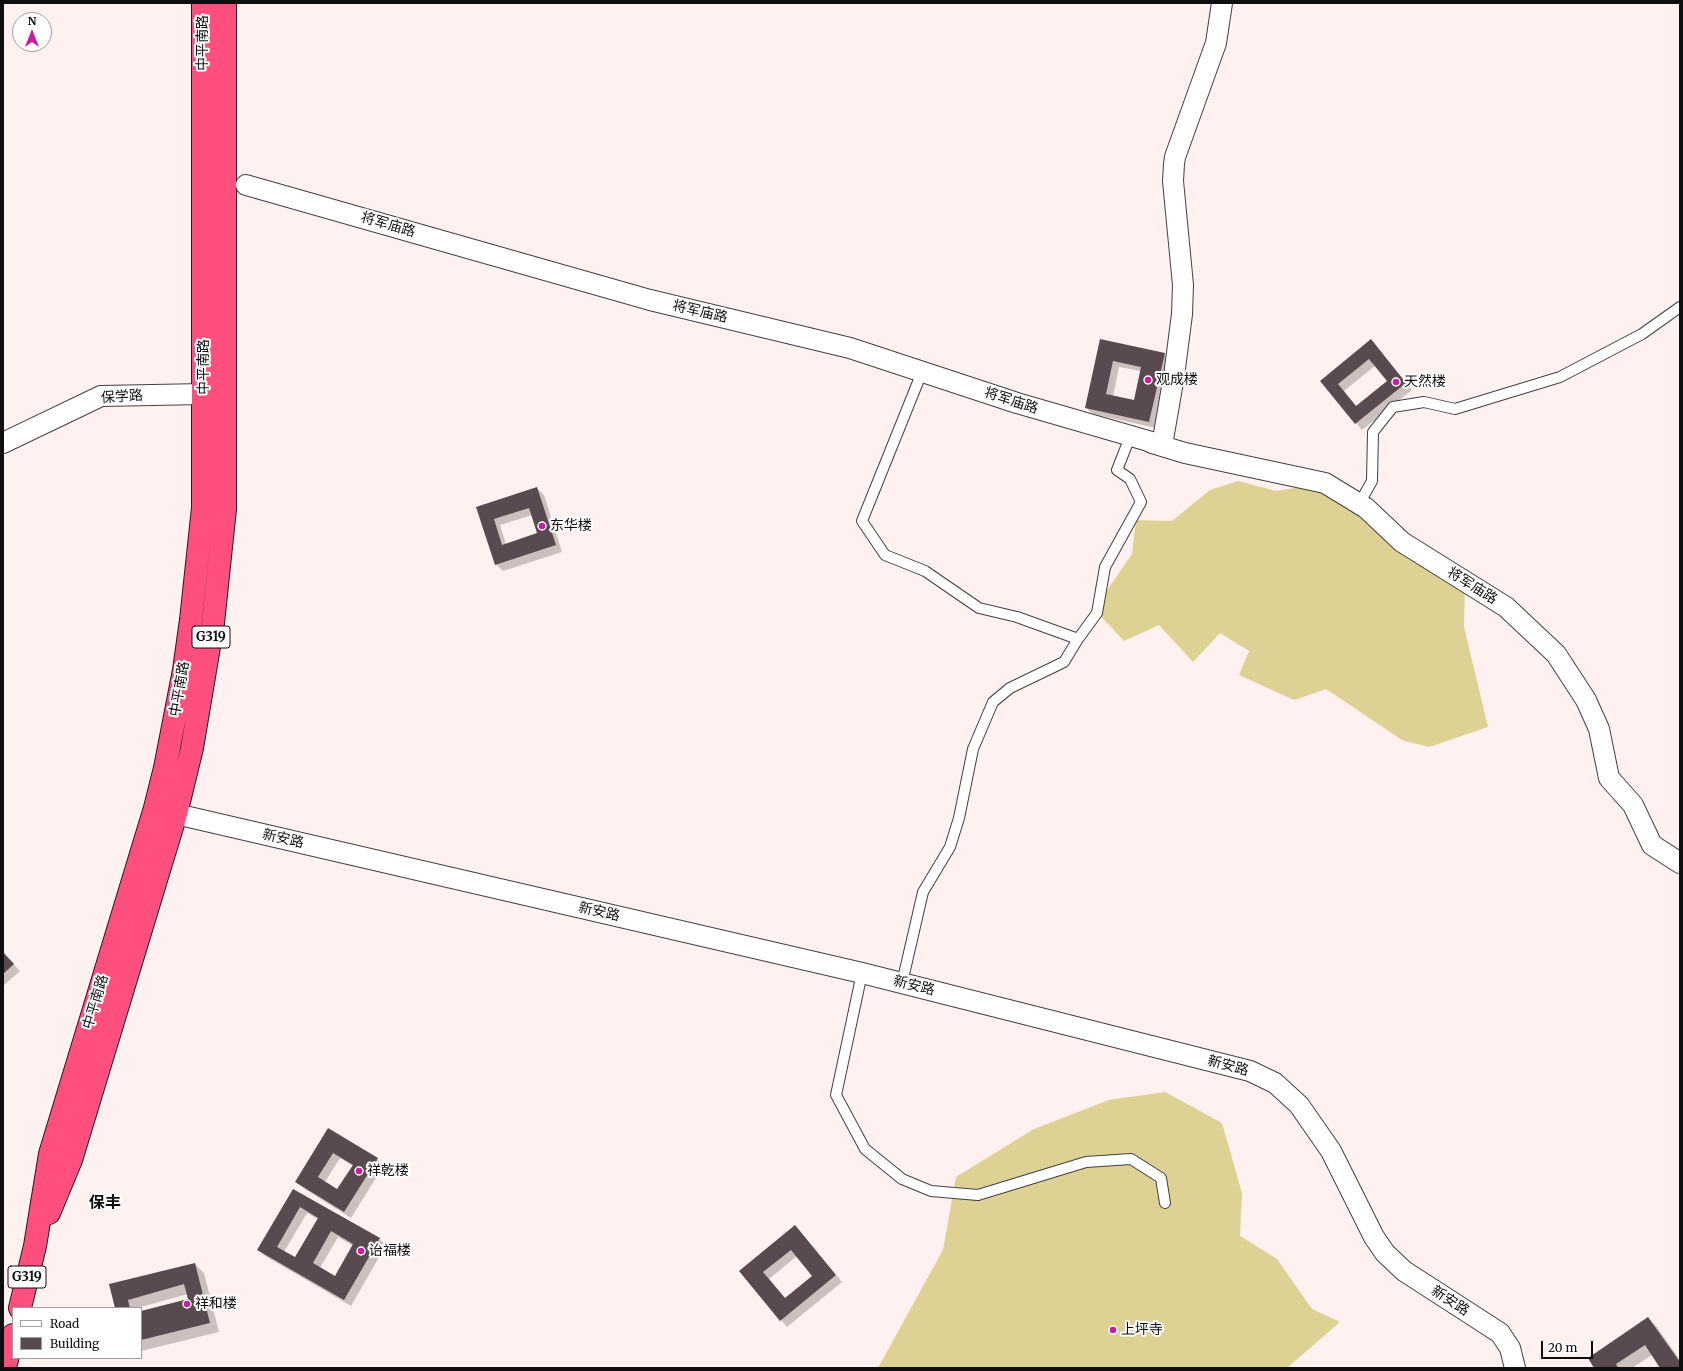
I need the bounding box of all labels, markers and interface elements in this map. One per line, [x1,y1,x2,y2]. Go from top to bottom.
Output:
north arrow [12,12,52,52]
text: N [28,14,36,28]
street label: 中平南路 [195,15,211,71]
street label: 将军庙路 [359,209,417,241]
street label: 将军庙路 [671,298,729,326]
street label: 中平南路 [196,339,212,395]
place label: 观成楼 [1156,372,1198,388]
place label: 天然楼 [1404,374,1446,390]
marker: 观成楼 [1143,375,1153,385]
marker: 天然楼 [1391,377,1401,387]
street label: 将军庙路 [982,384,1040,418]
street label: 保学路 [100,387,144,407]
place label: 东华楼 [550,518,592,534]
marker: 东华楼 [537,521,547,531]
street label: 将军庙路 [1444,564,1500,608]
road number: G319 [192,626,230,648]
street label: 中平南路 [167,660,193,718]
street label: 新安路 [261,826,305,852]
street label: 新安路 [577,899,621,925]
street label: 中平南路 [80,973,112,1031]
street label: 新安路 [892,973,936,999]
street label: 新安路 [1206,1052,1250,1080]
place label: 祥乾楼 [367,1163,409,1179]
marker: 祥乾楼 [354,1166,364,1176]
district label: 保丰 [89,1193,121,1213]
place label: 诒福楼 [369,1243,411,1259]
marker: 诒福楼 [356,1246,366,1256]
road number: G319 [8,1266,46,1288]
street label: 新安路 [1428,1283,1472,1319]
place label: 祥和楼 [195,1296,237,1312]
marker: 祥和楼 [182,1299,192,1309]
legend [12,1307,142,1359]
text: Road [50,1316,79,1331]
place label: 上坪寺 [1121,1322,1163,1338]
marker: 上坪寺 [1108,1325,1118,1335]
scale bar [1543,1333,1595,1359]
text: Building [50,1336,99,1351]
text: 20 m [1548,1340,1577,1355]

